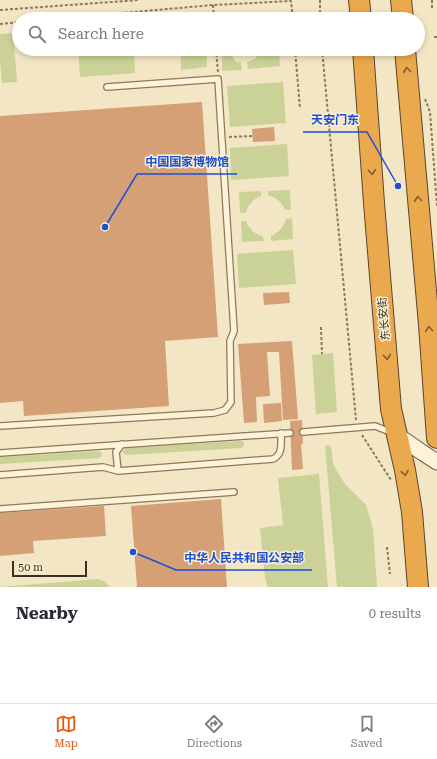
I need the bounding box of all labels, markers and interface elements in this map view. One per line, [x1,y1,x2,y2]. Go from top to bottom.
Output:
search box [12,12,425,56]
icon: search [26,23,48,45]
text: Search here [58,25,144,43]
one-way arrow [402,67,411,73]
callout: 天安门东 [303,108,367,132]
text: 天安门东 [311,113,359,127]
callout: 中国国家博物馆 [137,150,237,174]
text: 中国国家博物馆 [145,155,229,169]
one-way arrow [367,169,376,175]
one-way arrow [413,196,422,202]
street label: 东长安街 [376,297,392,341]
one-way arrow [425,326,434,332]
one-way arrow [382,354,391,360]
one-way arrow [401,470,409,476]
callout: 中华人民共和国公安部 [176,546,312,570]
text: 中华人民共和国公安部 [184,551,304,565]
scale bar [12,559,87,578]
text: 50 m [18,561,43,574]
text: Nearby [16,603,78,623]
text: 0 results [369,606,421,621]
tab: Map [54,713,78,750]
tab: Directions [187,713,242,750]
tab: Saved [351,713,383,750]

